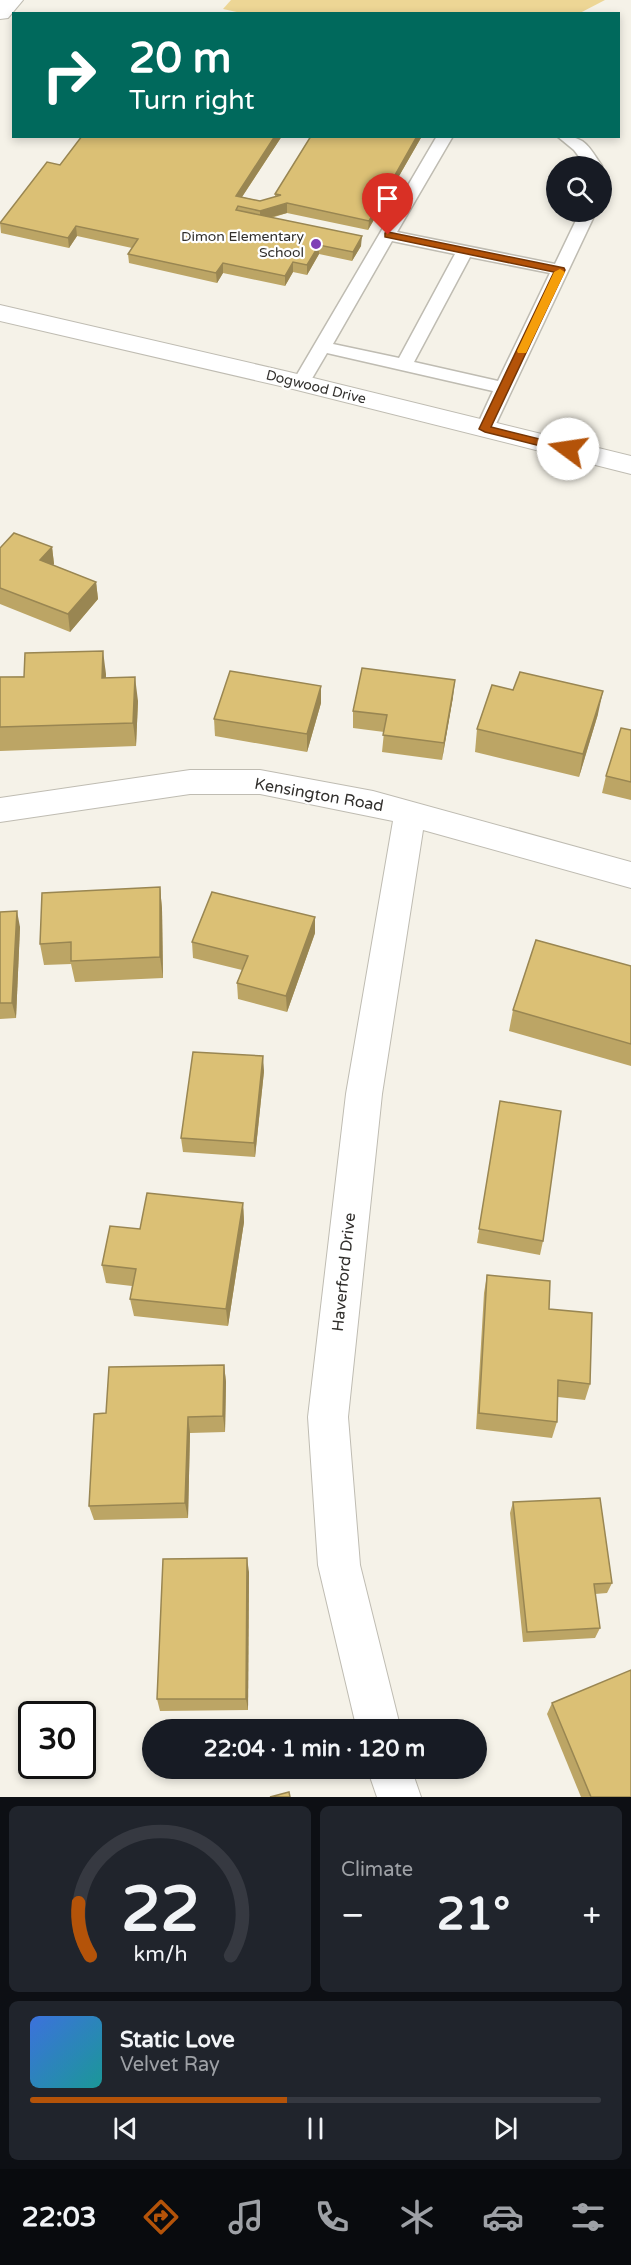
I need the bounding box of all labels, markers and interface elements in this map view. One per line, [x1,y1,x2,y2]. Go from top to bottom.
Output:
text: 20 m [129,33,231,84]
icon: right [30,36,108,114]
text: Turn right [129,84,255,117]
map controls [546,156,612,222]
button: search [546,156,612,222]
pin [362,173,413,235]
icon: arrive [371,182,404,215]
place label: Dimon Elementary School [181,228,304,261]
marker: Dimon Elementary School [309,237,323,251]
street label: Dogwood Drive [264,366,368,408]
position arrow [536,417,600,481]
street label: Kensington Road [253,774,385,816]
street label: Haverford Drive [328,1212,360,1332]
speed limit sign: 30 [18,1701,96,1779]
text: 22:04 · 1 min · 120 m [204,1736,425,1762]
text: Climate [341,1858,413,1882]
text: 22 [121,1873,199,1948]
text: 21° [437,1888,510,1942]
text: − [341,1896,365,1935]
text: + [582,1896,601,1935]
text: km/h [133,1941,187,1967]
text: Static Love [120,2027,235,2053]
text: Velvet Ray [120,2053,220,2077]
icon: previous [109,2112,142,2145]
icon: pause [299,2112,332,2145]
icon: next [489,2112,522,2145]
icon: directions [140,2196,182,2238]
icon: music [225,2196,267,2238]
icon: phone [311,2196,353,2238]
icon: climate [396,2196,438,2238]
icon: car [482,2196,524,2238]
icon: filters [567,2196,609,2238]
text: 22:03 [22,2201,97,2234]

